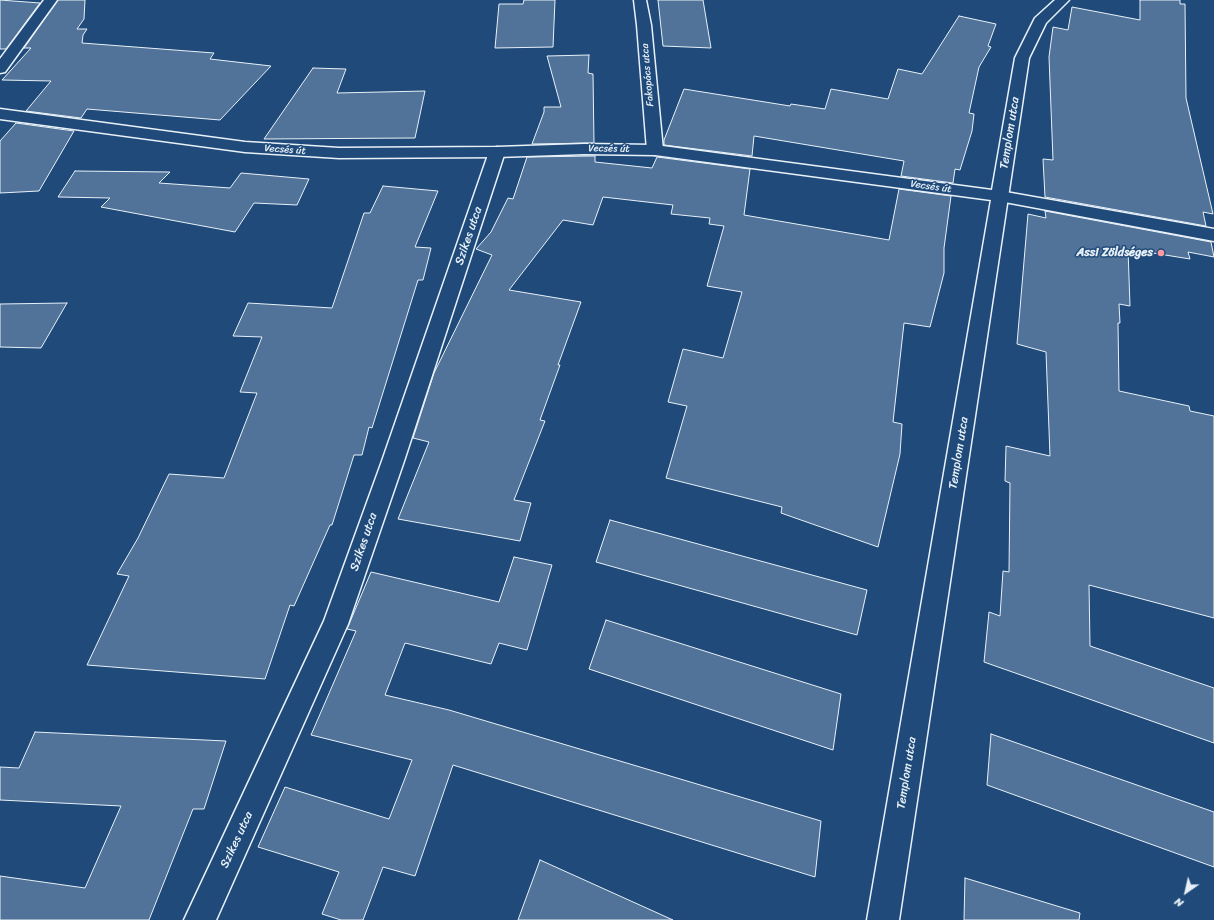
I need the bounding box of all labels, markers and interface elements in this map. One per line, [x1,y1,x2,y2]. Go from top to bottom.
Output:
street label: Fakopács utca [639,43,657,107]
street label: Templom utca [997,96,1023,170]
street label: Vecsés út [264,143,306,157]
street label: Vecsés út [588,143,630,155]
street label: Vecsés út [910,178,952,196]
street label: Szikes utca [452,205,486,267]
place label: Assi Zöldséges [1076,246,1153,260]
marker: Assi Zöldséges [1156,248,1166,258]
street label: Templom utca [946,416,972,490]
street label: Szikes utca [347,511,381,573]
street label: Templom utca [894,736,920,810]
street label: Szikes utca [218,809,256,871]
north arrow [1166,872,1206,912]
text: N [1171,892,1187,912]

